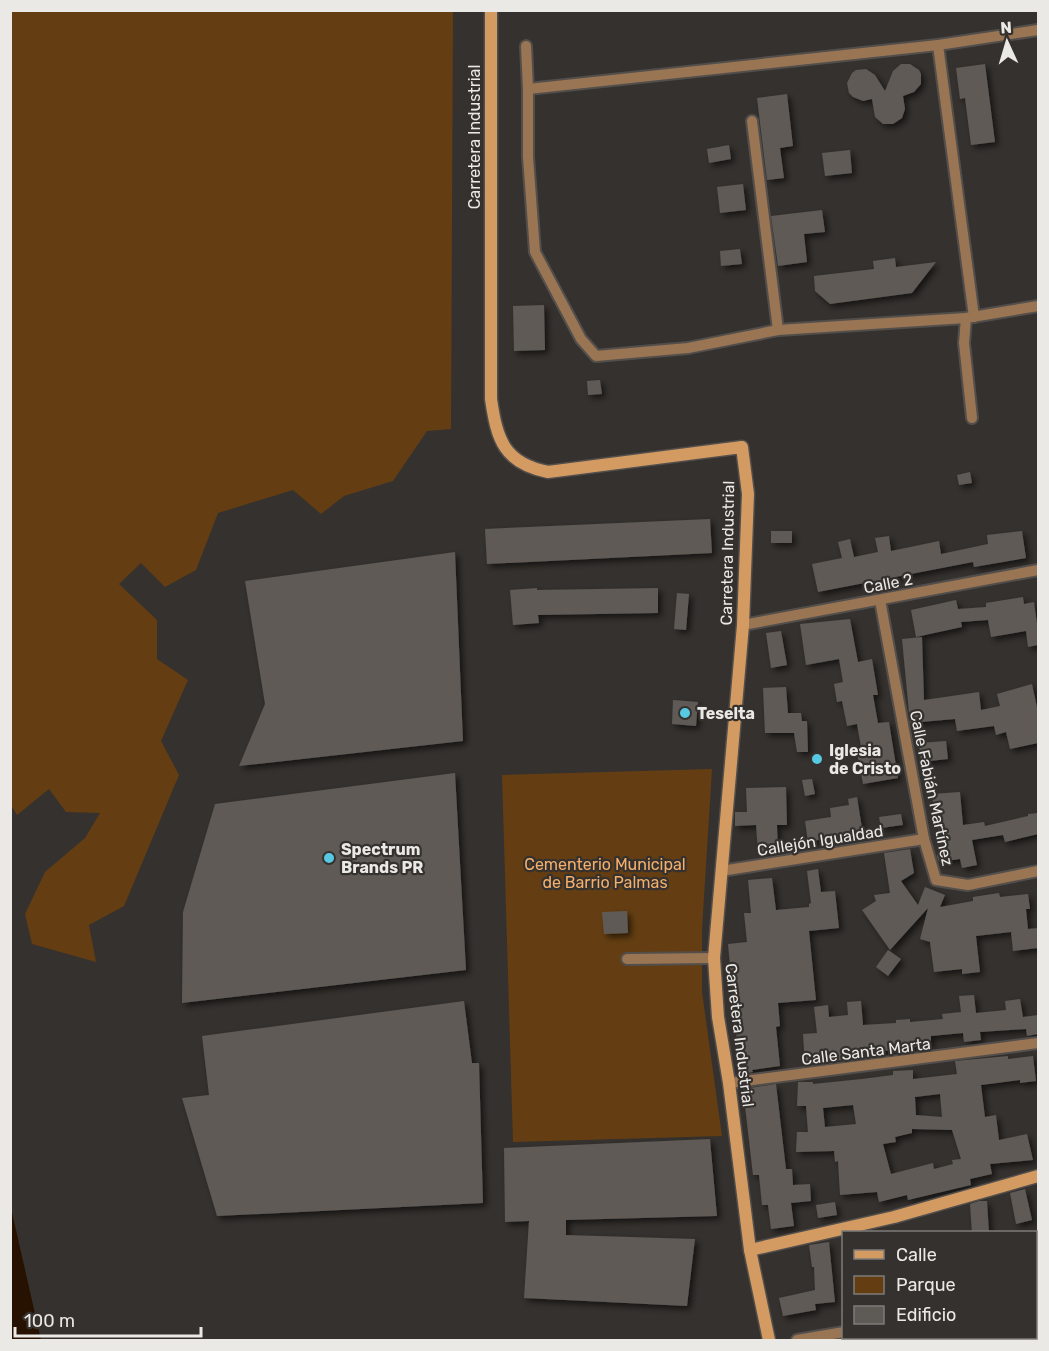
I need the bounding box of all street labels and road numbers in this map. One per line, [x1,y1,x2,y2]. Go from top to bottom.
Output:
street label: Carretera Industrial [465,65,484,209]
street label: Carretera Industrial [717,481,738,625]
street label: Calle 2 [862,569,914,598]
street label: Calle Fabián Martínez [906,709,957,867]
street label: Callejón Igualdad [756,821,884,860]
street label: Carretera Industrial [721,962,758,1108]
street label: Calle Santa Marta [800,1034,932,1069]

